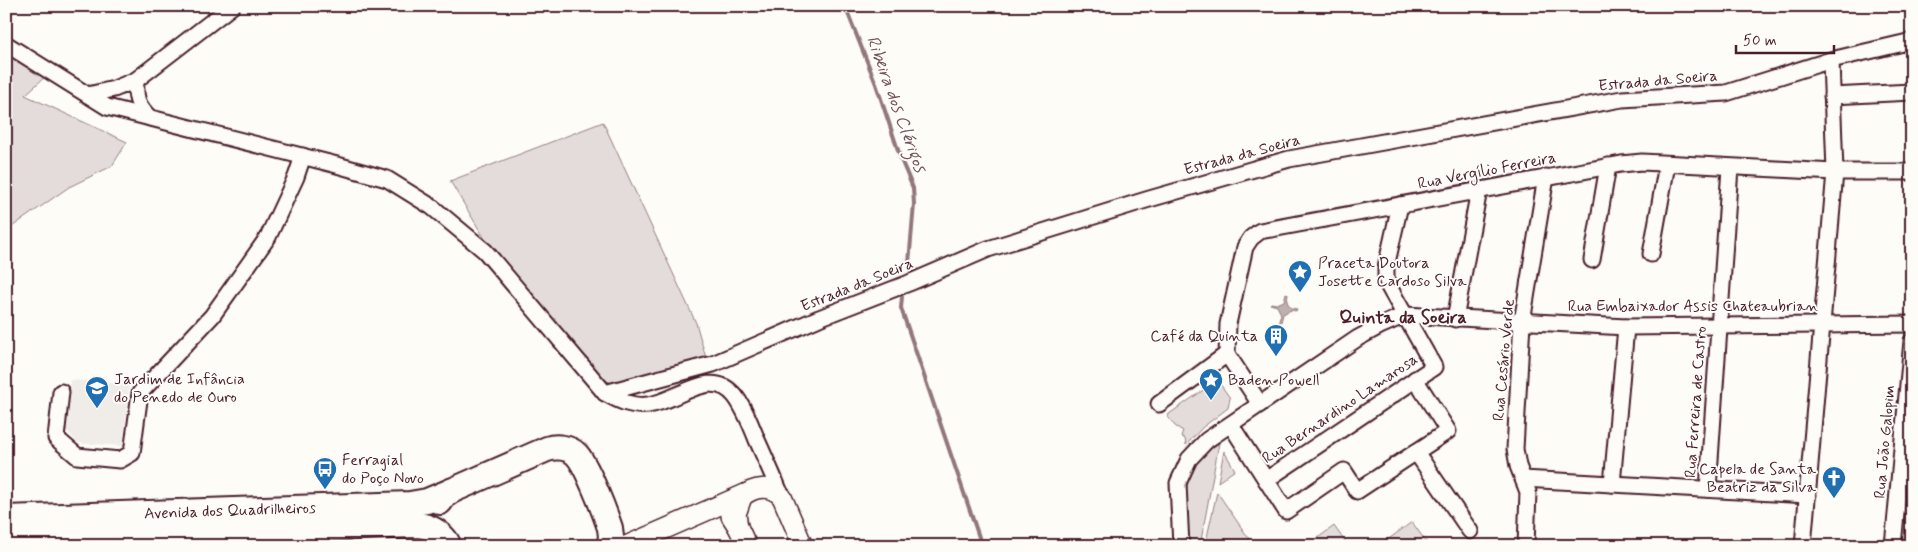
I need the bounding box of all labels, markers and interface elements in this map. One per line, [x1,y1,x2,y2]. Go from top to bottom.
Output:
scale bar [1736,22,1833,54]
text: 50 m [1743,31,1777,51]
water label: Ribeira dos Clérigos [858,32,932,178]
street label: Estrada da Soeira [1598,65,1718,97]
street label: Estrada da Soeira [1182,129,1302,181]
street label: Rua Vergílio Ferreira [1416,147,1558,196]
street label: Estrada da Soeira [798,253,916,317]
place label: Praceta Doutora Josette Cardoso Silva [1318,253,1467,292]
place icon: Praceta Doutora Josette Cardoso Silva [1287,259,1313,293]
street label: Rua Embaixador Assis Chateaubrian [1568,296,1819,317]
street label: Rua Cesário Verde [1488,298,1520,422]
district label: Quinta da Soeira [1339,306,1467,330]
building icon: Café da Quinta [1263,323,1289,357]
street label: Rua Ferreira de Castro [1680,325,1712,479]
place label: Café da Quinta [1150,326,1258,347]
street label: Rua Bernardino Lamarosa [1258,349,1422,469]
place icon: Baden Powell [1198,367,1224,401]
place label: Jardim de Infância do Penedo de Ouro [114,369,245,408]
place label: Baden Powell [1228,370,1320,391]
school or university icon: Jardim de Infância do Penedo de Ouro [84,375,110,409]
street label: Rua João Galopim [1870,384,1900,500]
place label: Ferragial do Poço Novo [342,450,424,489]
bus stop icon: Ferragial do Poço Novo [312,456,338,490]
place label: Capela de Santa Beatriz da Silva [1699,459,1816,498]
church icon: Capela de Santa Beatriz da Silva [1821,465,1847,499]
street label: Avenida dos Quadrilheiros [144,498,316,524]

